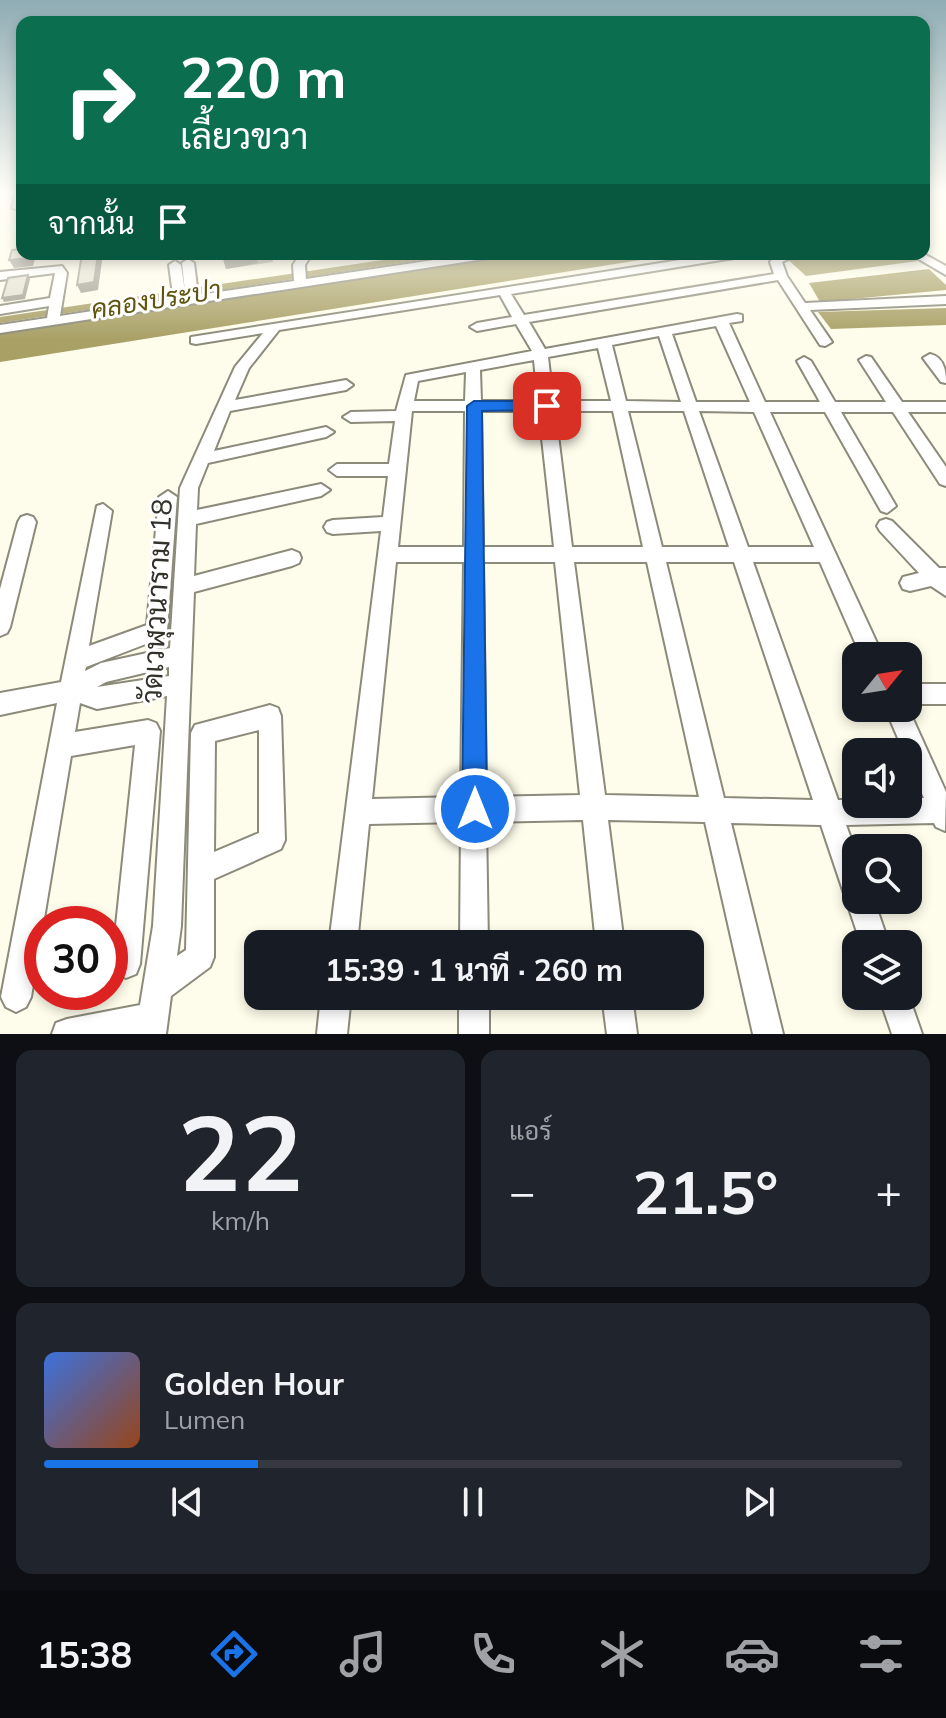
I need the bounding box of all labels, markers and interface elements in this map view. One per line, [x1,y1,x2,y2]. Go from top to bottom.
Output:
text: 220 m [180,42,347,112]
icon: right [48,48,152,152]
text: เลี้ยวขวา [180,113,308,158]
icon: arrive [151,200,195,244]
text: จากนั้น [48,204,135,242]
water label: คลองประปา [89,272,223,326]
pin [513,372,581,440]
icon: arrive [525,384,569,428]
street label: วัดเวฬุวนาราม 18 [133,498,182,704]
north arrow [842,642,922,722]
map controls [842,642,922,1010]
button: sound [842,738,922,818]
position arrow [433,767,517,851]
button: search [842,834,922,914]
speed limit sign: 30 [24,906,128,1010]
button: layers [842,930,922,1010]
text: 15:39 · 1 นาที · 260 m [325,951,623,989]
text: 22 [178,1086,303,1217]
text: แอร์ [509,1114,552,1147]
text: 21.5° [633,1154,778,1229]
text: − [509,1164,535,1219]
text: + [876,1164,902,1219]
text: km/h [211,1204,270,1237]
text: Golden Hour [164,1365,344,1403]
text: Lumen [164,1403,245,1436]
icon: previous [165,1480,209,1524]
icon: pause [451,1480,495,1524]
icon: next [737,1480,781,1524]
icon: directions [206,1626,262,1682]
icon: music [335,1626,391,1682]
icon: phone [465,1626,521,1682]
icon: climate [594,1626,650,1682]
icon: car [724,1626,780,1682]
icon: filters [853,1626,909,1682]
text: 15:38 [37,1632,132,1677]

